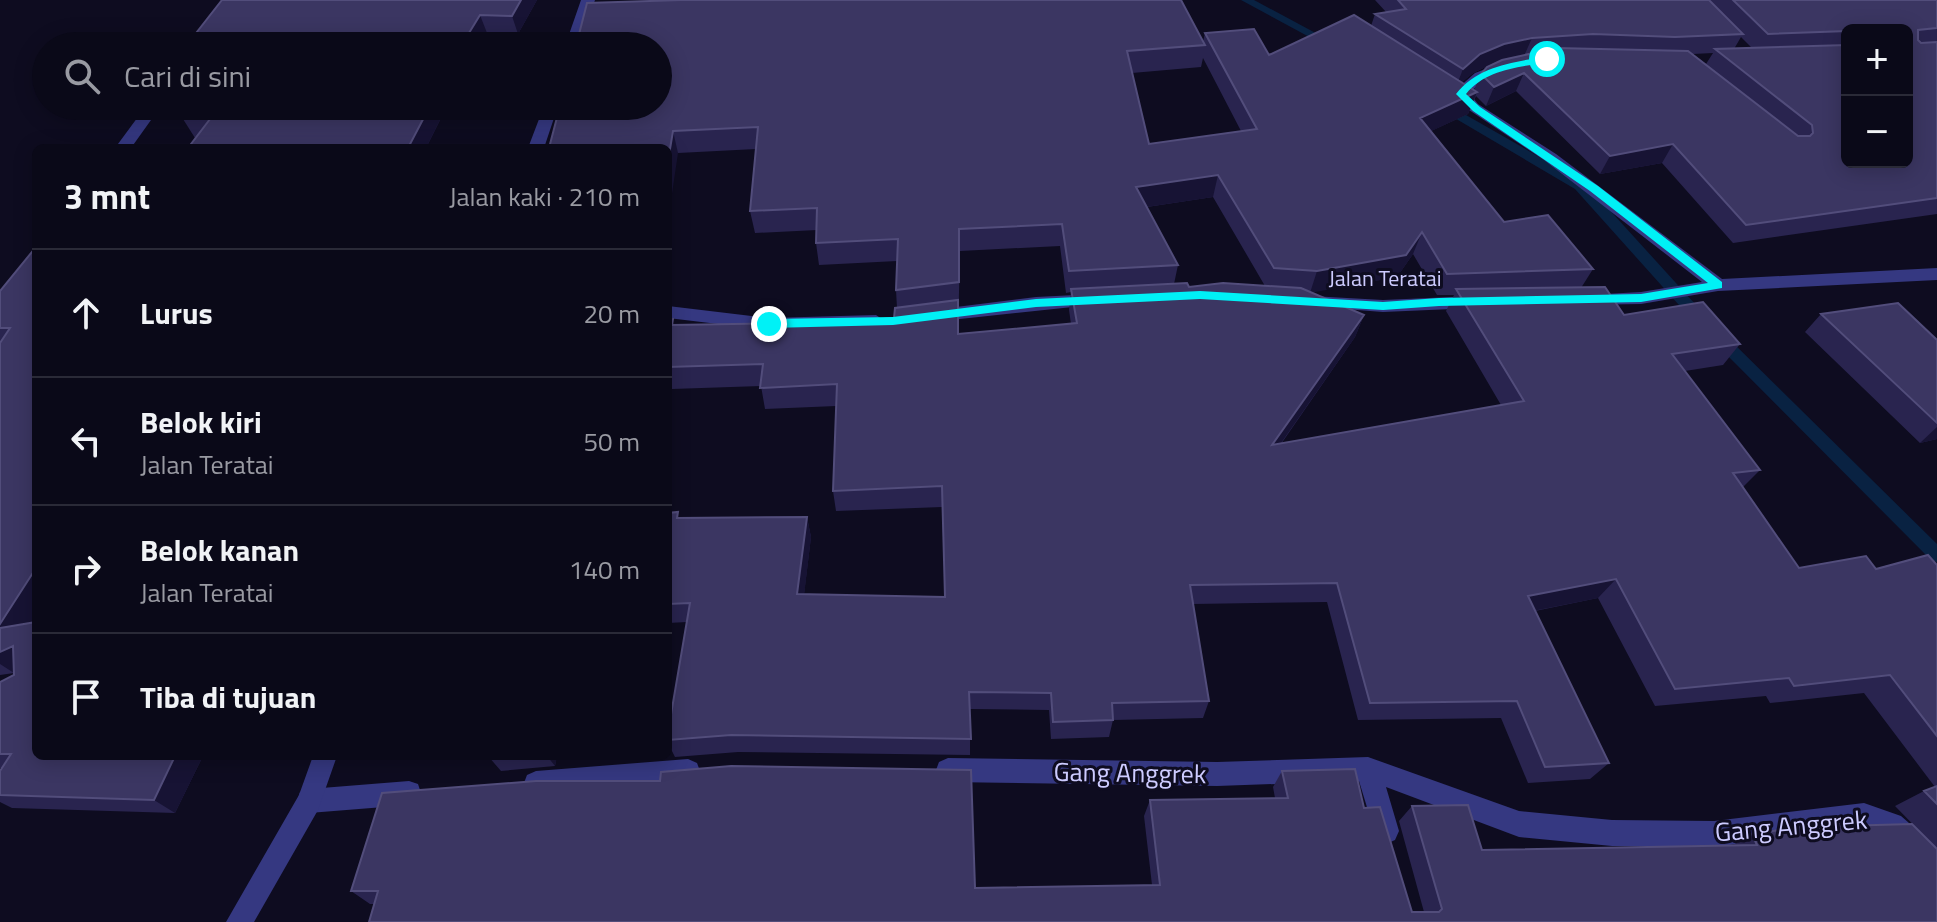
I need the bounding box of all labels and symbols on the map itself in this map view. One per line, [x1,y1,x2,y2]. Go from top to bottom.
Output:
route start [1529,41,1565,77]
street label: Jalan Teratai [1328,261,1442,295]
route end [751,306,787,342]
street label: Gang Anggrek [1053,752,1207,793]
street label: Gang Anggrek [1713,799,1869,852]

